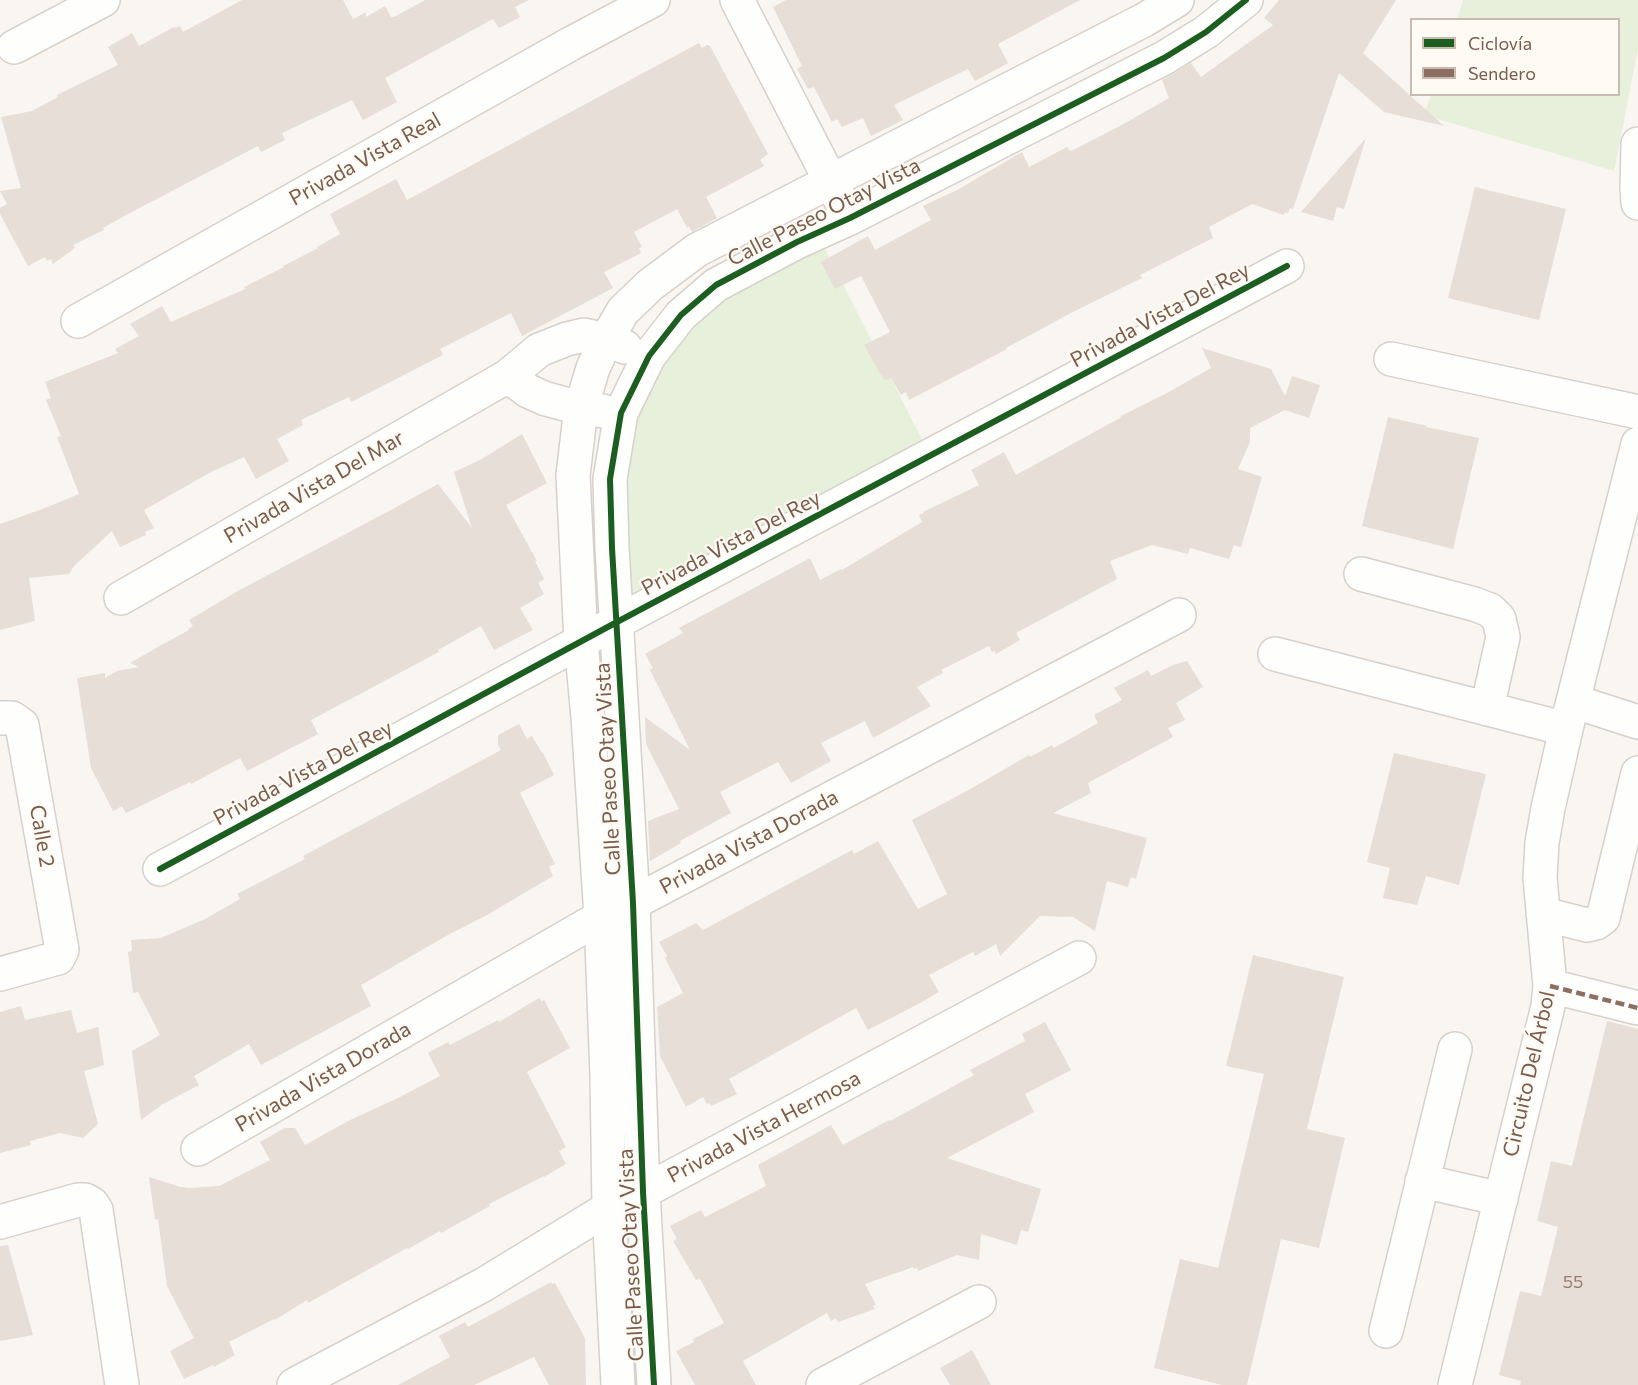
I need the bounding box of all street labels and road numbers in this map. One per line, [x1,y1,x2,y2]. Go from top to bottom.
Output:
street label: Privada Vista Real [285,107,445,211]
street label: Calle Paseo Otay Vista [723,152,925,272]
street label: Privada Vista Del Rey [1066,257,1254,373]
street label: Privada Vista Del Mar [219,425,409,549]
street label: Privada Vista Del Rey [637,485,825,601]
street label: Calle Paseo Otay Vista [590,662,626,876]
street label: Privada Vista Del Rey [209,715,397,831]
street label: Privada Vista Dorada [655,784,843,900]
street label: Calle 2 [24,803,60,869]
street label: Circuito Del Árbol [1498,989,1560,1159]
street label: Privada Vista Dorada [231,1016,415,1138]
street label: Privada Vista Hermosa [663,1065,865,1189]
street label: Calle Paseo Otay Vista [613,1148,649,1362]

